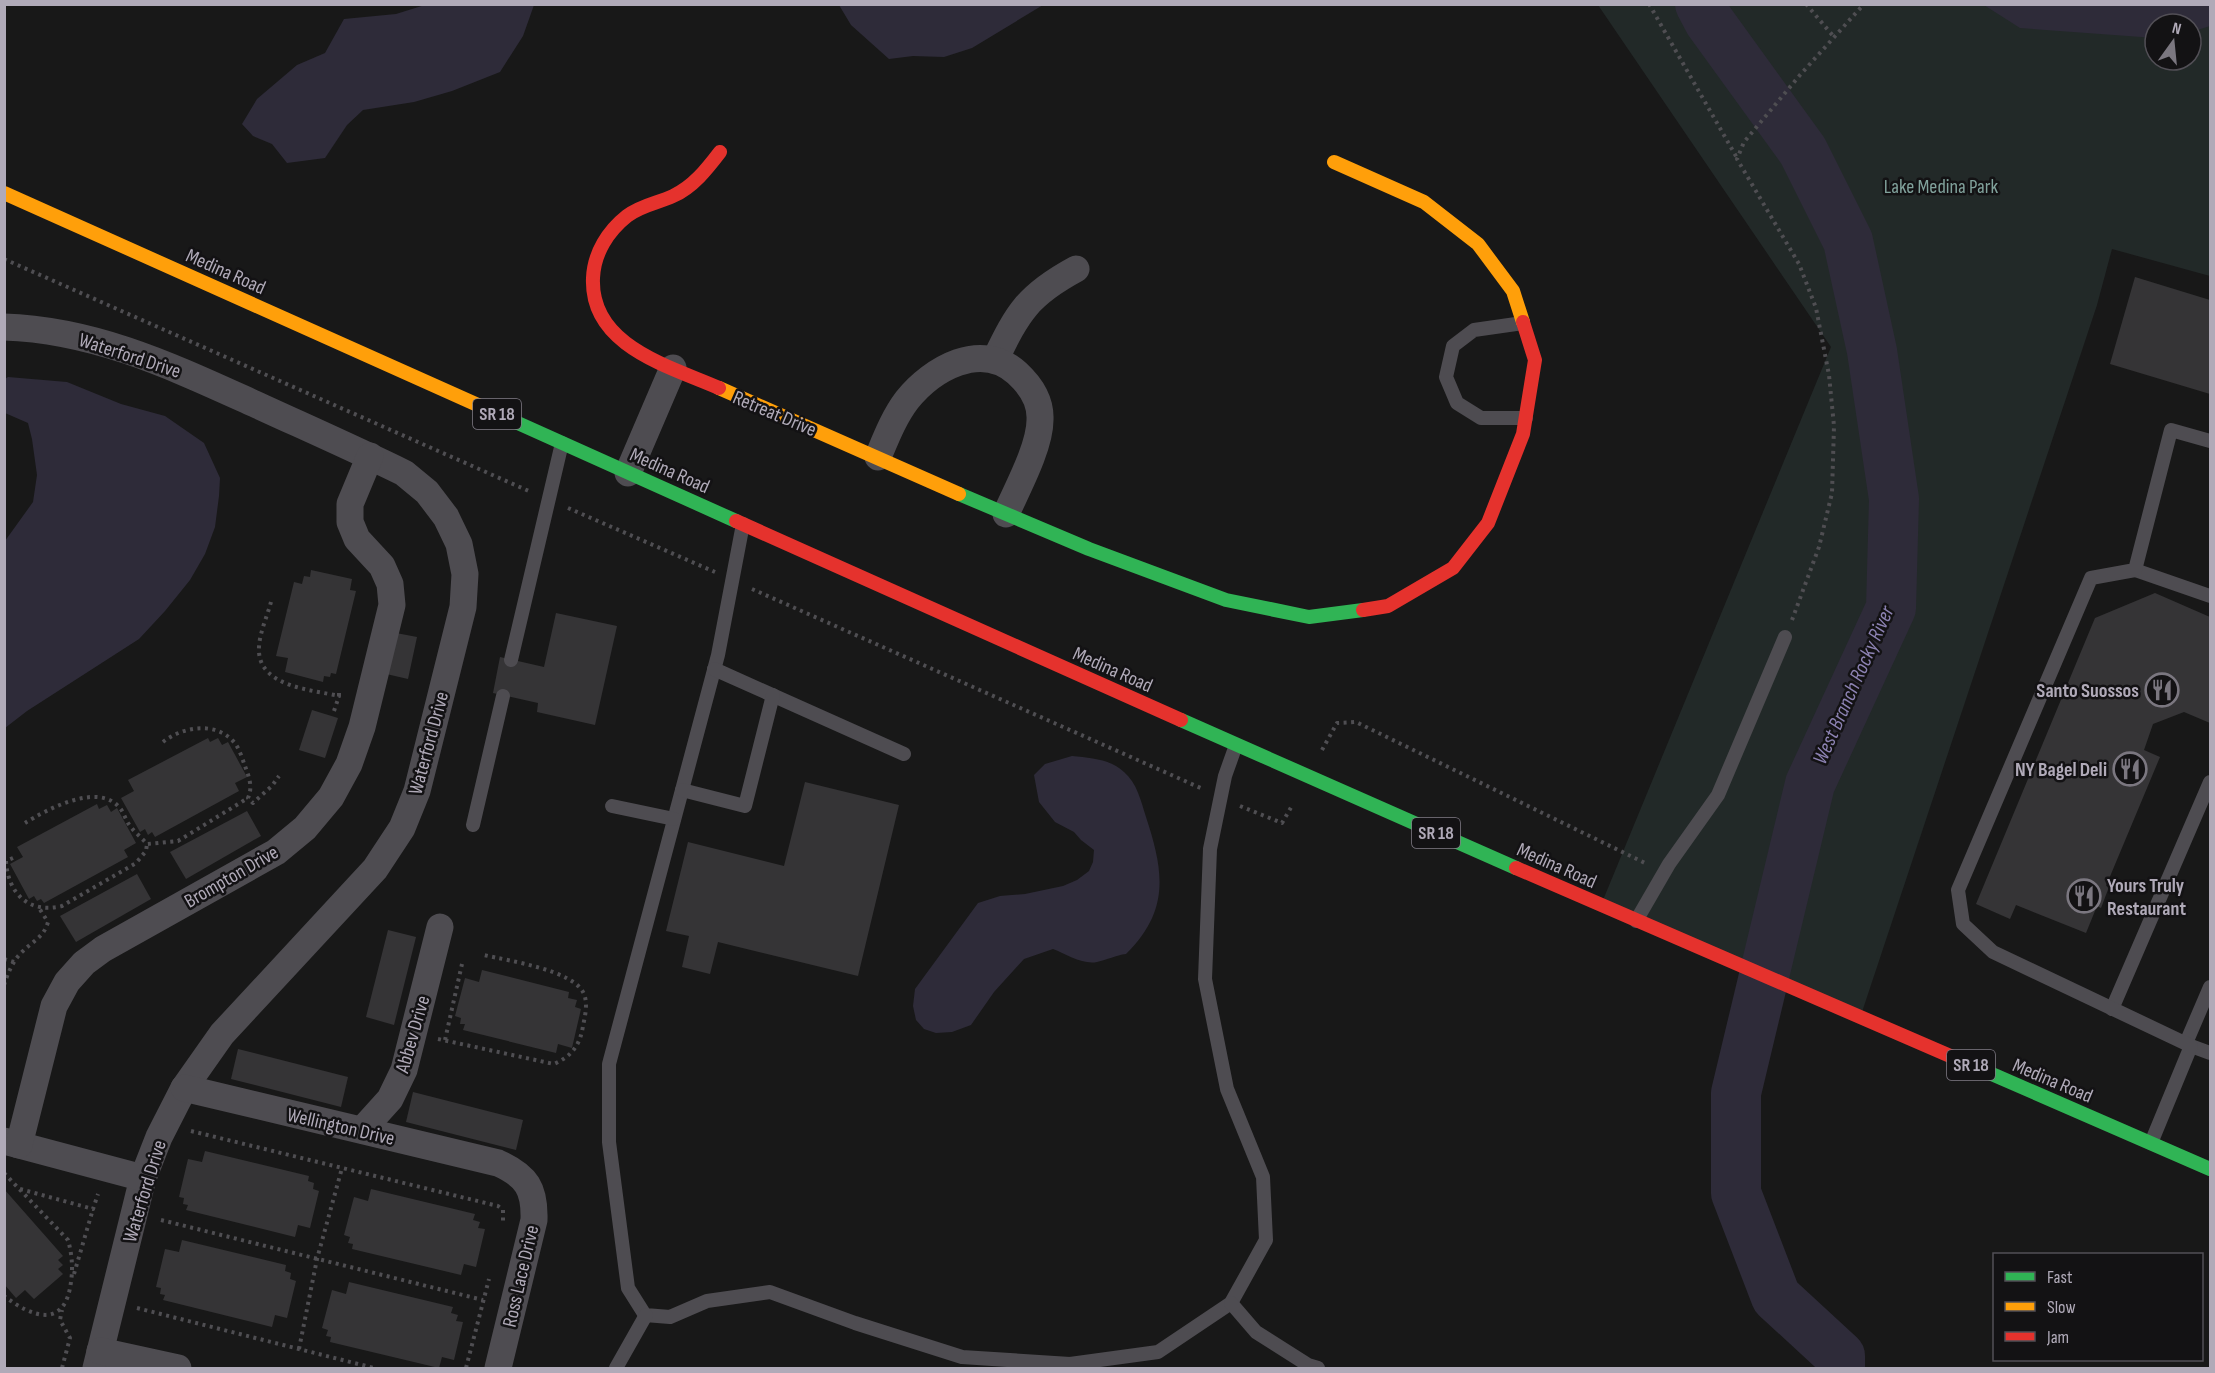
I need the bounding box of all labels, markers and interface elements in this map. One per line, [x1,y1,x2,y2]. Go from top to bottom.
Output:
north arrow [2143,12,2203,72]
text: N [2170,19,2183,39]
park label: Lake Medina Park [1884,175,1999,199]
street label: Medina Road [182,244,269,300]
street label: Waterford Drive [76,328,184,384]
street label: Retreat Drive [729,386,820,442]
road number: SR 18 [473,399,521,429]
street label: Medina Road [626,443,713,499]
water label: West Branch Rocky River [1807,601,1900,768]
street label: Medina Road [1069,642,1156,698]
restaurant icon: Santo Suossos [2144,672,2180,708]
place label: Santo Suossos [2036,679,2139,703]
street label: Waterford Drive [404,689,454,797]
restaurant icon: NY Bagel Deli [2112,751,2148,787]
place label: NY Bagel Deli [2015,758,2107,782]
road number: SR 18 [1412,818,1460,848]
street label: Medina Road [1513,838,1600,894]
street label: Brompton Drive [180,840,283,913]
place label: Yours Truly Restaurant [2107,874,2186,921]
restaurant icon: Yours Truly Restaurant [2066,878,2102,914]
street label: Abbev Drive [390,993,435,1077]
road number: SR 18 [1947,1050,1995,1080]
street label: Medina Road [2009,1053,2096,1109]
street label: Wellington Drive [285,1103,397,1151]
street label: Waterford Drive [118,1137,172,1245]
street label: Ross Lace Drive [498,1223,544,1329]
legend [1993,1253,2203,1361]
text: Fast [2047,1267,2073,1288]
text: Slow [2047,1297,2076,1318]
text: Jam [2046,1327,2069,1348]

